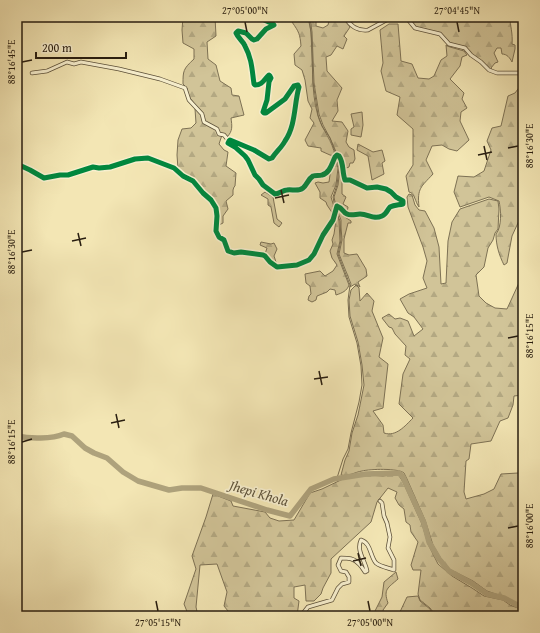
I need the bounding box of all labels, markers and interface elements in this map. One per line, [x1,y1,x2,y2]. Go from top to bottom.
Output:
text: 27°05'00"N [222,3,268,18]
text: 27°04'45"N [434,3,480,18]
scale bar [36,34,126,60]
text: 200 m [42,39,72,56]
text: 88°16'45"E [4,40,19,84]
text: 88°16'30"E [522,124,537,168]
text: 88°16'30"E [4,230,19,274]
text: 88°16'15"E [522,314,537,358]
text: 88°16'15"E [4,420,19,464]
water label: Jhepi Khola [225,474,291,511]
text: 88°16'00"E [522,504,537,548]
text: 27°05'15"N [135,615,181,630]
text: 27°05'00"N [347,615,393,630]

